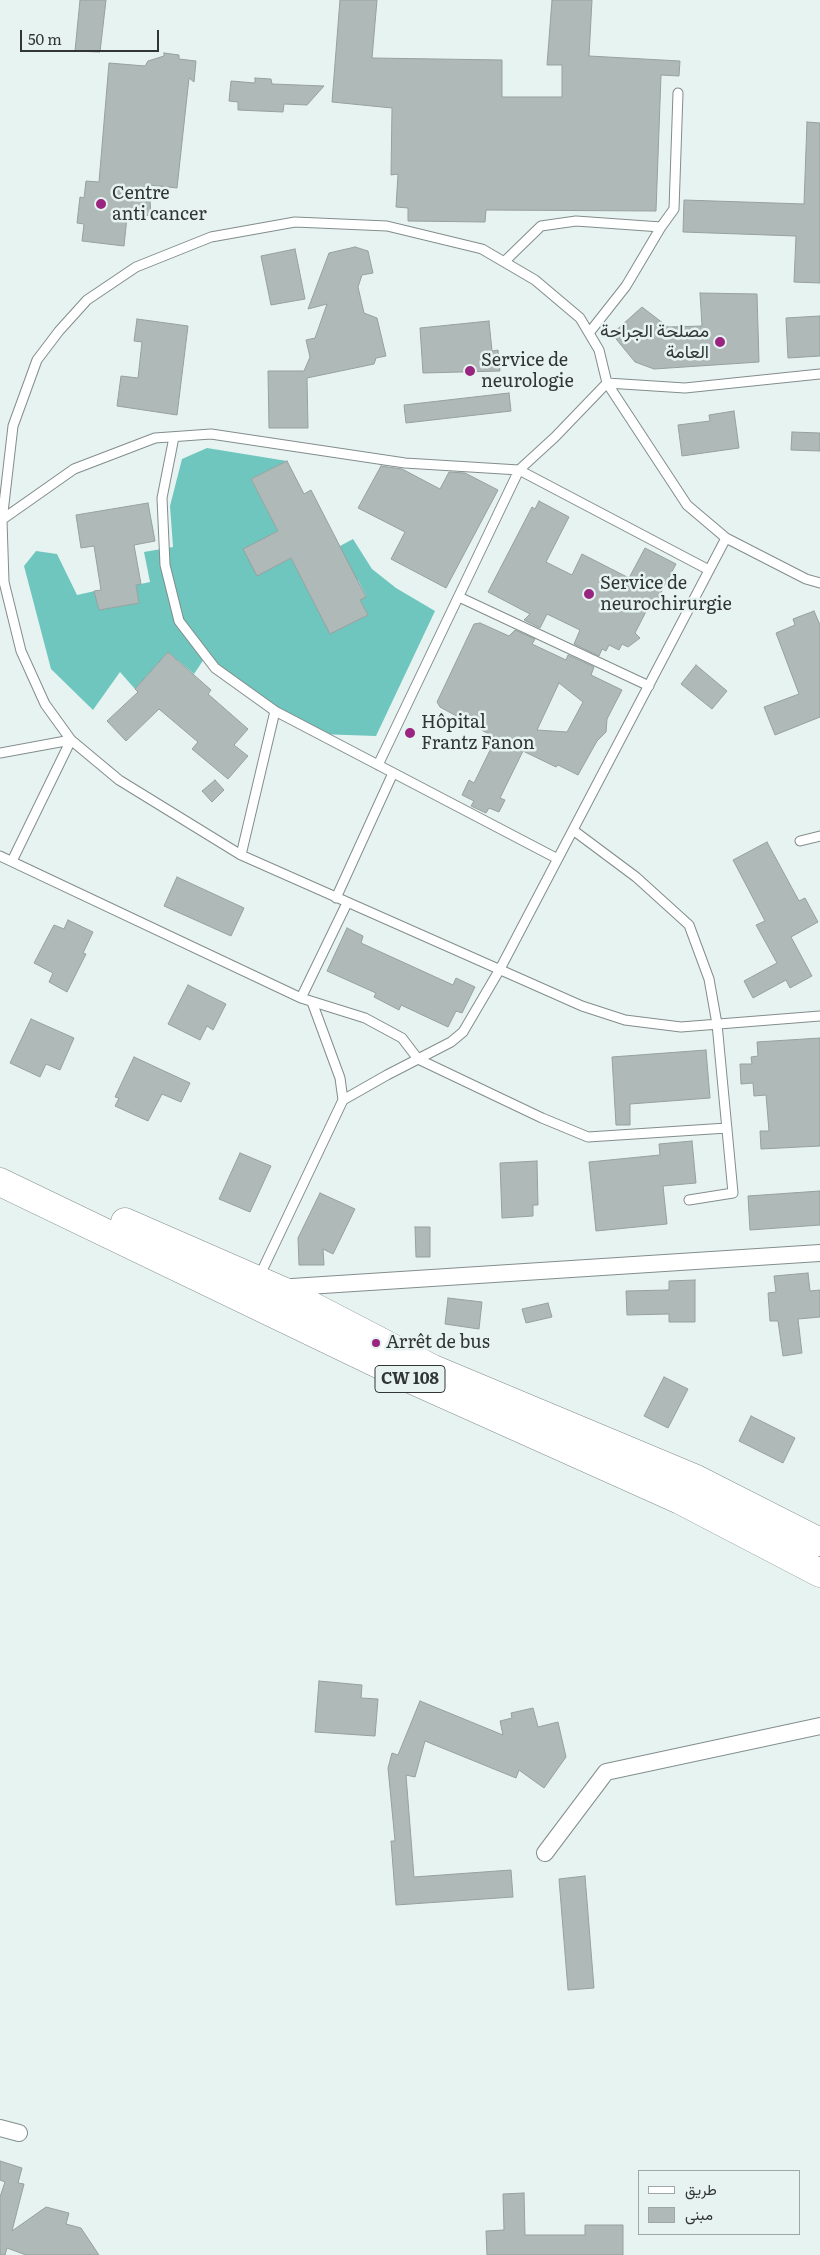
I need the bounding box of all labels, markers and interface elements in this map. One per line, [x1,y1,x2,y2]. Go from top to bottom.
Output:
scale bar [22,20,161,52]
text: 50 m [28,27,62,50]
place label: Centre anti cancer [112,183,207,225]
marker: Centre anti cancer [94,197,108,211]
place label: مصلحة الجراحة العامة [600,321,709,364]
marker: مصلحة الجراحة العامة [713,335,727,349]
place label: Service de neurologie [481,350,574,392]
marker: Service de neurologie [463,364,477,378]
place label: Service de neurochirurgie [600,573,732,616]
marker: Service de neurochirurgie [582,587,596,601]
place label: Hôpital Frantz Fanon [421,712,535,754]
marker: Hôpital Frantz Fanon [403,726,417,740]
place label: Arrêt de bus [386,1332,490,1354]
marker: Arrêt de bus [370,1337,382,1349]
road number: CW 108 [375,1366,445,1392]
legend [638,2170,800,2235]
text: طريق [685,2177,717,2200]
text: مبنى [685,2202,713,2225]

